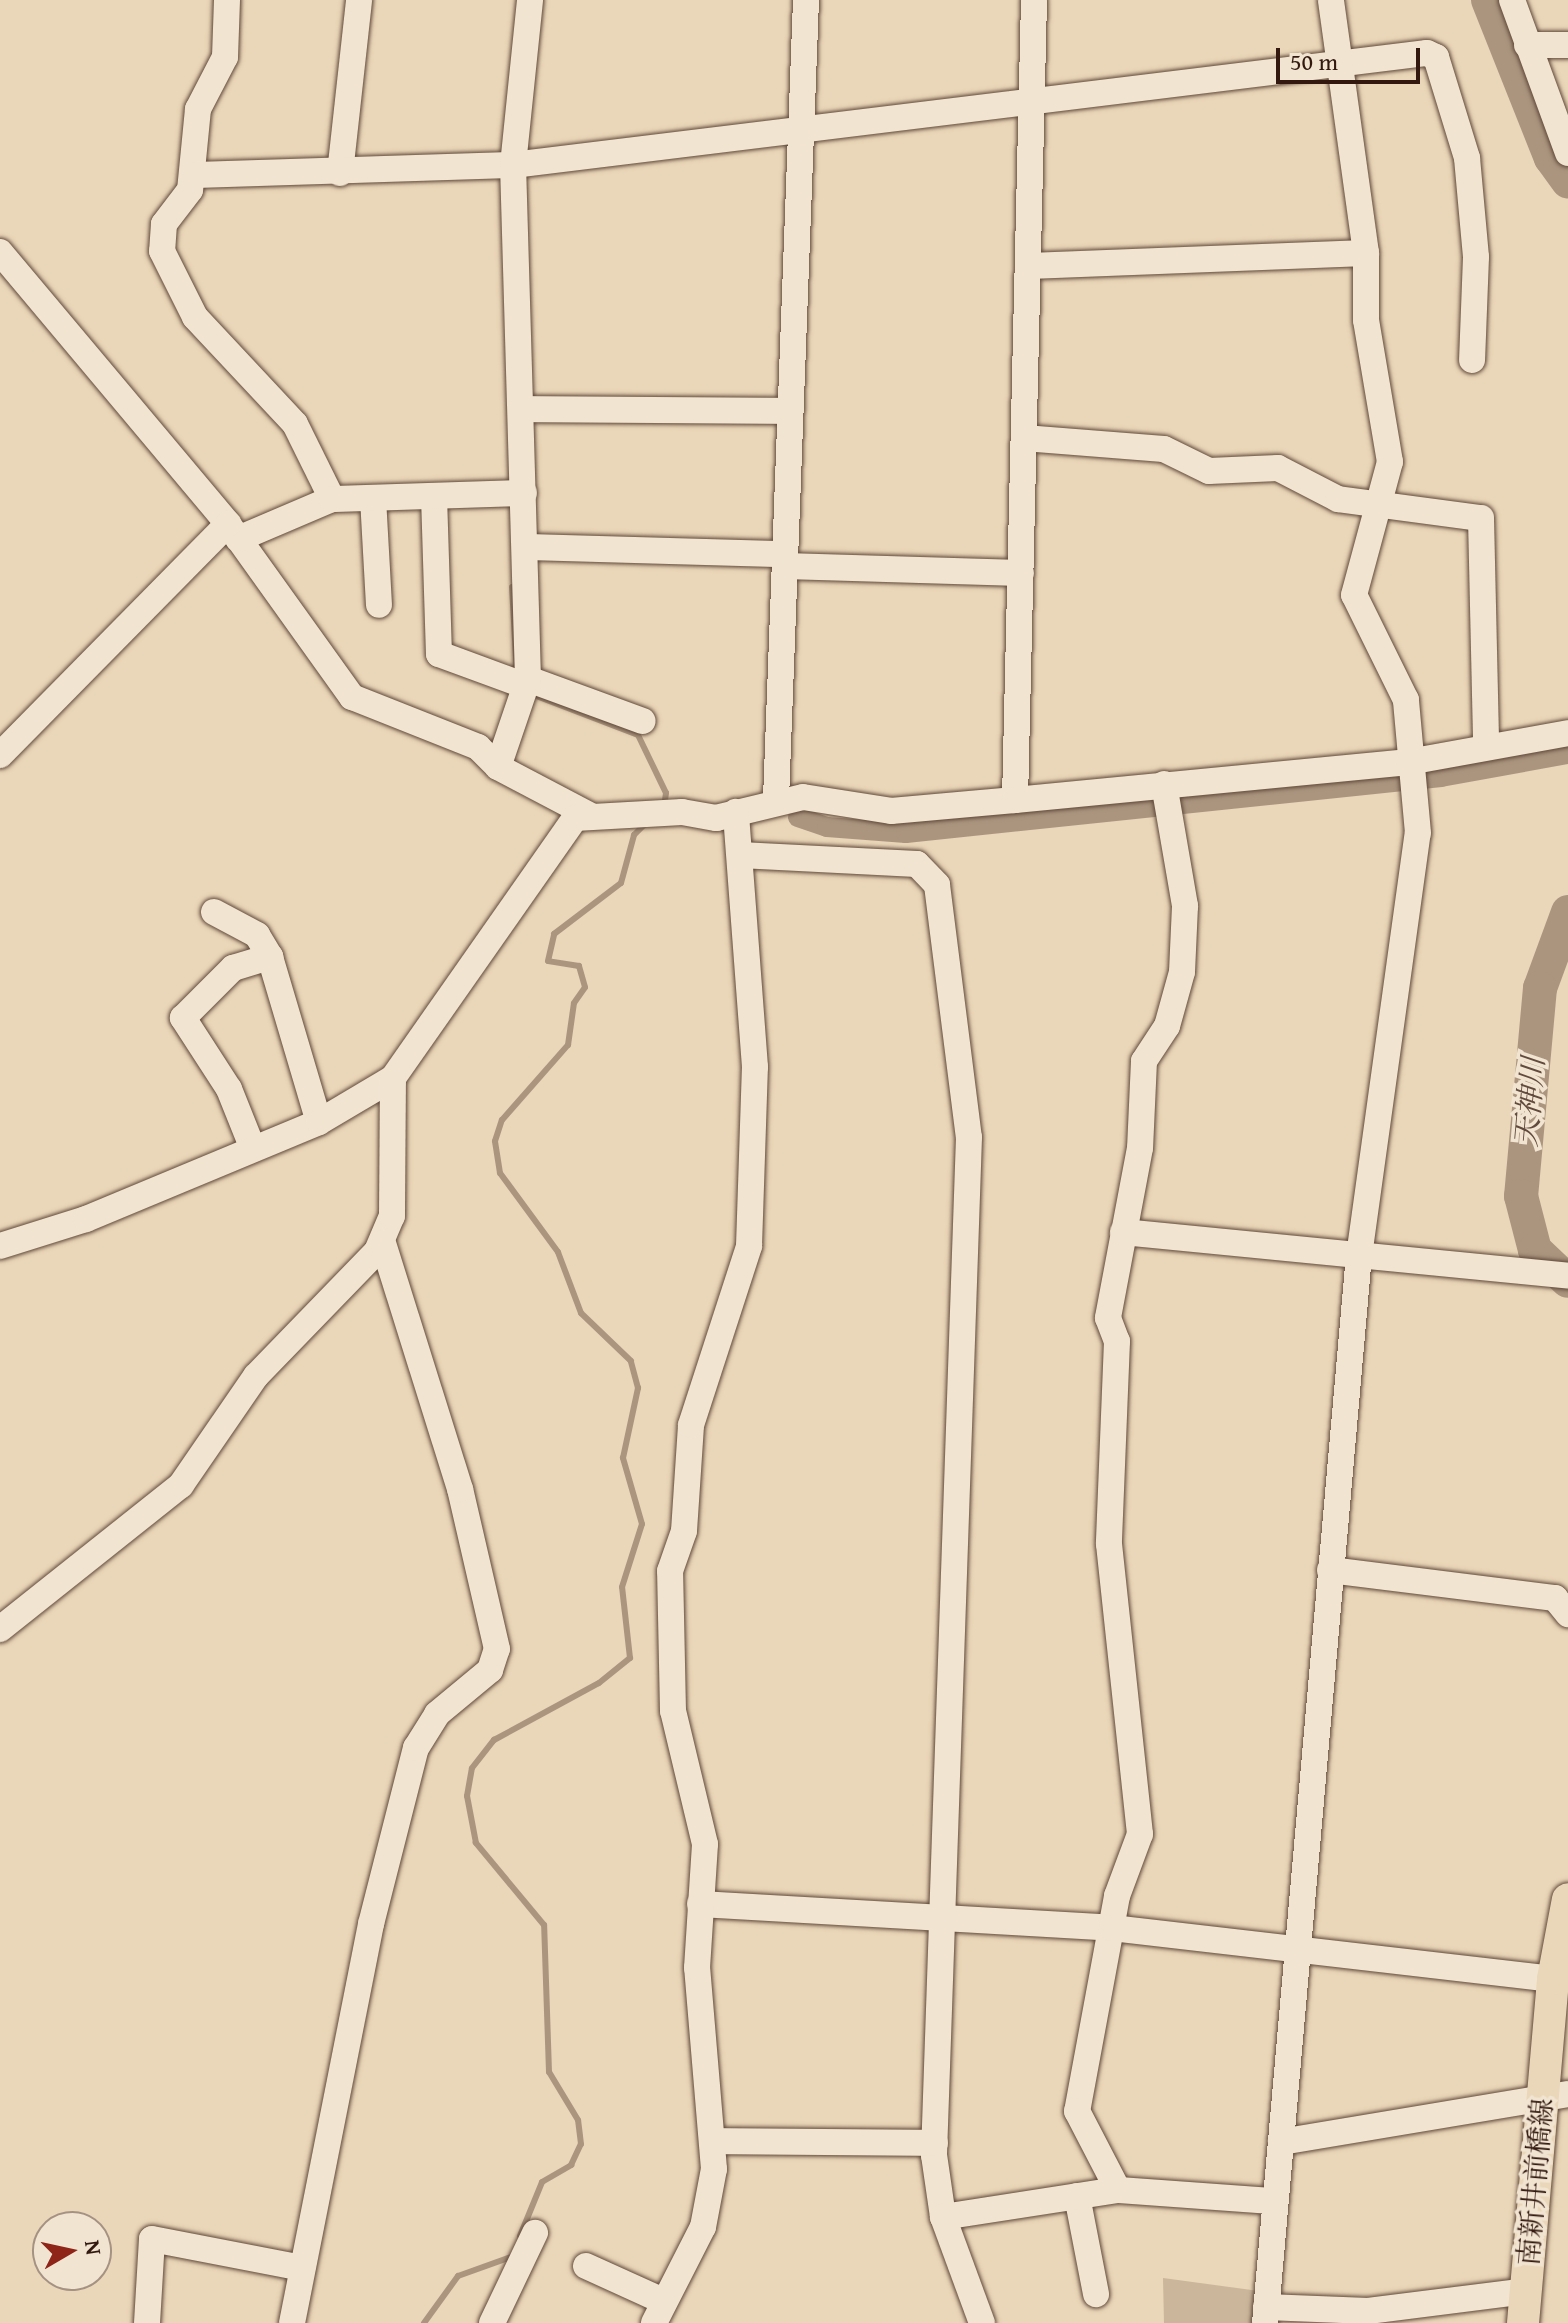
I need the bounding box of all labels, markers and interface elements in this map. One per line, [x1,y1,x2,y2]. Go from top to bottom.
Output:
scale bar [1280,32,1424,82]
text: 50 m [1290,44,1338,79]
water label: 天神川 [1507,1056,1551,1148]
street label: 南新井前橋線 [1511,2097,1559,2267]
north arrow [32,2211,112,2291]
text: N [77,2238,111,2257]

